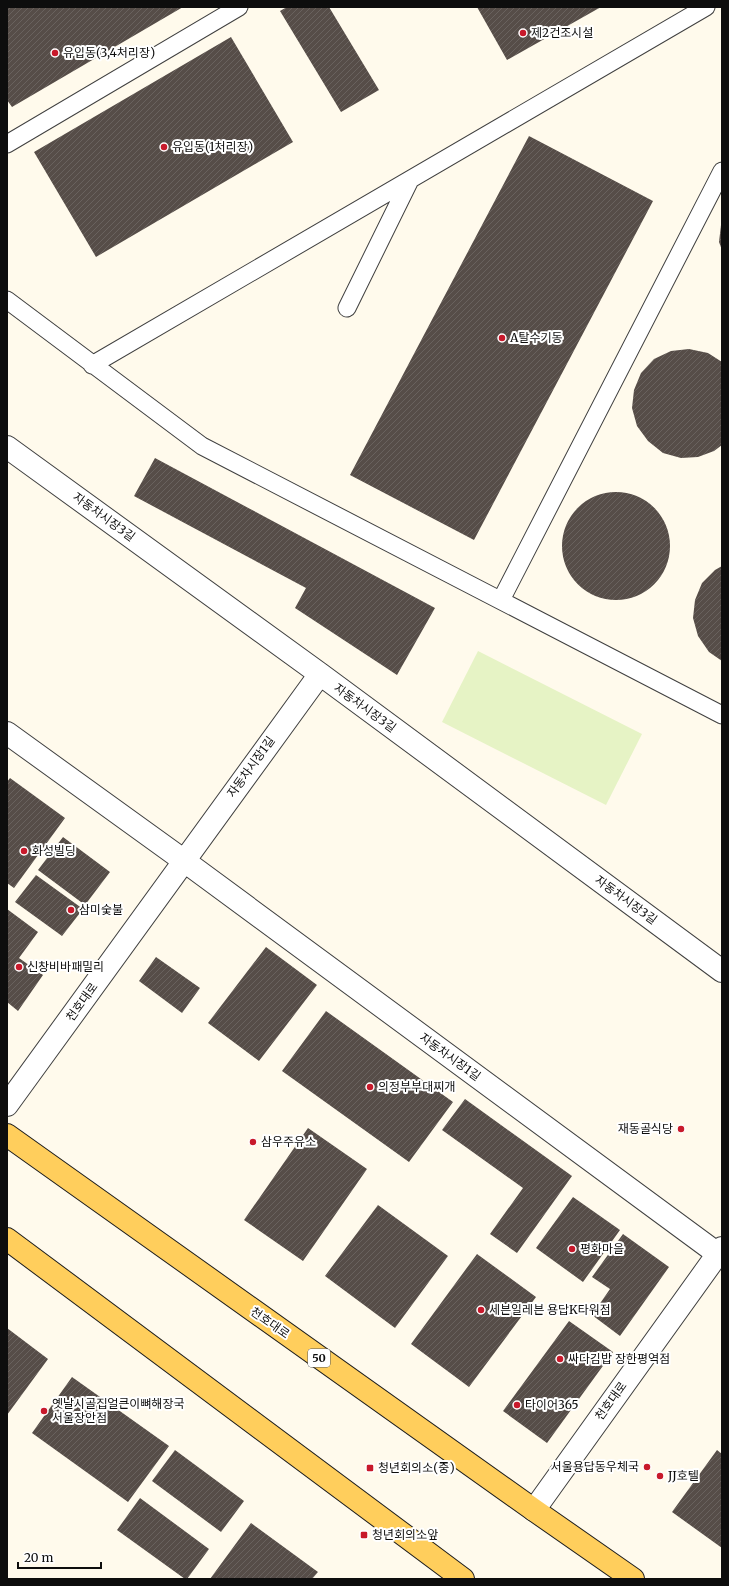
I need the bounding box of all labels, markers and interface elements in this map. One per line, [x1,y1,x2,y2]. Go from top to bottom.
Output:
place label: 제2건조시설 [531,25,593,40]
marker: 제2건조시설 [518,28,528,38]
place label: 유입동(3,4처리장) [63,45,155,60]
marker: 유입동(3,4처리장) [50,48,60,58]
place label: 유입동(1처리장) [172,139,253,154]
marker: 유입동(1처리장) [159,142,169,152]
place label: A탈수기동 [509,330,563,345]
marker: A탈수기동 [497,333,507,343]
street label: 자동차시장3길 [70,489,138,544]
street label: 자동차시장3길 [331,680,399,735]
street label: 자동차시장1길 [223,733,278,800]
place label: 화성빌딩 [32,843,76,858]
marker: 화성빌딩 [19,846,29,856]
street label: 자동차시장3길 [592,872,660,927]
place label: 삼미숯불 [79,902,123,917]
marker: 삼미숯불 [66,905,76,915]
place label: 신창비바패밀리 [27,959,104,974]
marker: 신창비바패밀리 [14,962,24,972]
street label: 천호대로 [63,979,101,1024]
street label: 자동차시장1길 [417,1029,484,1084]
place label: 의정부부대찌개 [378,1079,455,1094]
marker: 의정부부대찌개 [365,1082,375,1092]
place label: 재동골식당 [618,1121,673,1136]
marker: 재동골식당 [676,1124,686,1134]
place label: 삼우주유소 [261,1134,316,1149]
marker: 삼우주유소 [248,1137,258,1147]
place label: 평화마을 [580,1241,624,1256]
marker: 평화마을 [567,1244,577,1254]
place label: 세븐일레븐 용답K타워점 [489,1302,611,1317]
street label: 천호대로 [248,1304,293,1341]
marker: 세븐일레븐 용답K타워점 [476,1305,486,1315]
road number: 50 [308,1349,330,1367]
place label: 싸다김밥 장한평역점 [568,1351,670,1366]
marker: 싸다김밥 장한평역점 [555,1354,565,1364]
street label: 천호대로 [592,1378,630,1423]
place label: 옛날시골집얼큰이뼈해장국 서울장안점 [52,1396,184,1425]
place label: 타이어365 [525,1397,579,1412]
marker: 타이어365 [512,1400,522,1410]
marker: 옛날시골집얼큰이뼈해장국 서울장안점 [39,1406,49,1416]
place label: 서울용답동우체국 [551,1459,639,1474]
place label: 청년회의소(중) [378,1460,455,1475]
marker: 서울용답동우체국 [642,1462,652,1472]
marker: 청년회의소(중) [365,1463,375,1473]
place label: JJ호텔 [667,1468,699,1483]
marker: JJ호텔 [655,1471,665,1481]
place label: 청년회의소앞 [372,1527,438,1542]
marker: 청년회의소앞 [359,1530,369,1540]
scale bar [18,1544,101,1570]
text: 20 m [24,1550,53,1565]

